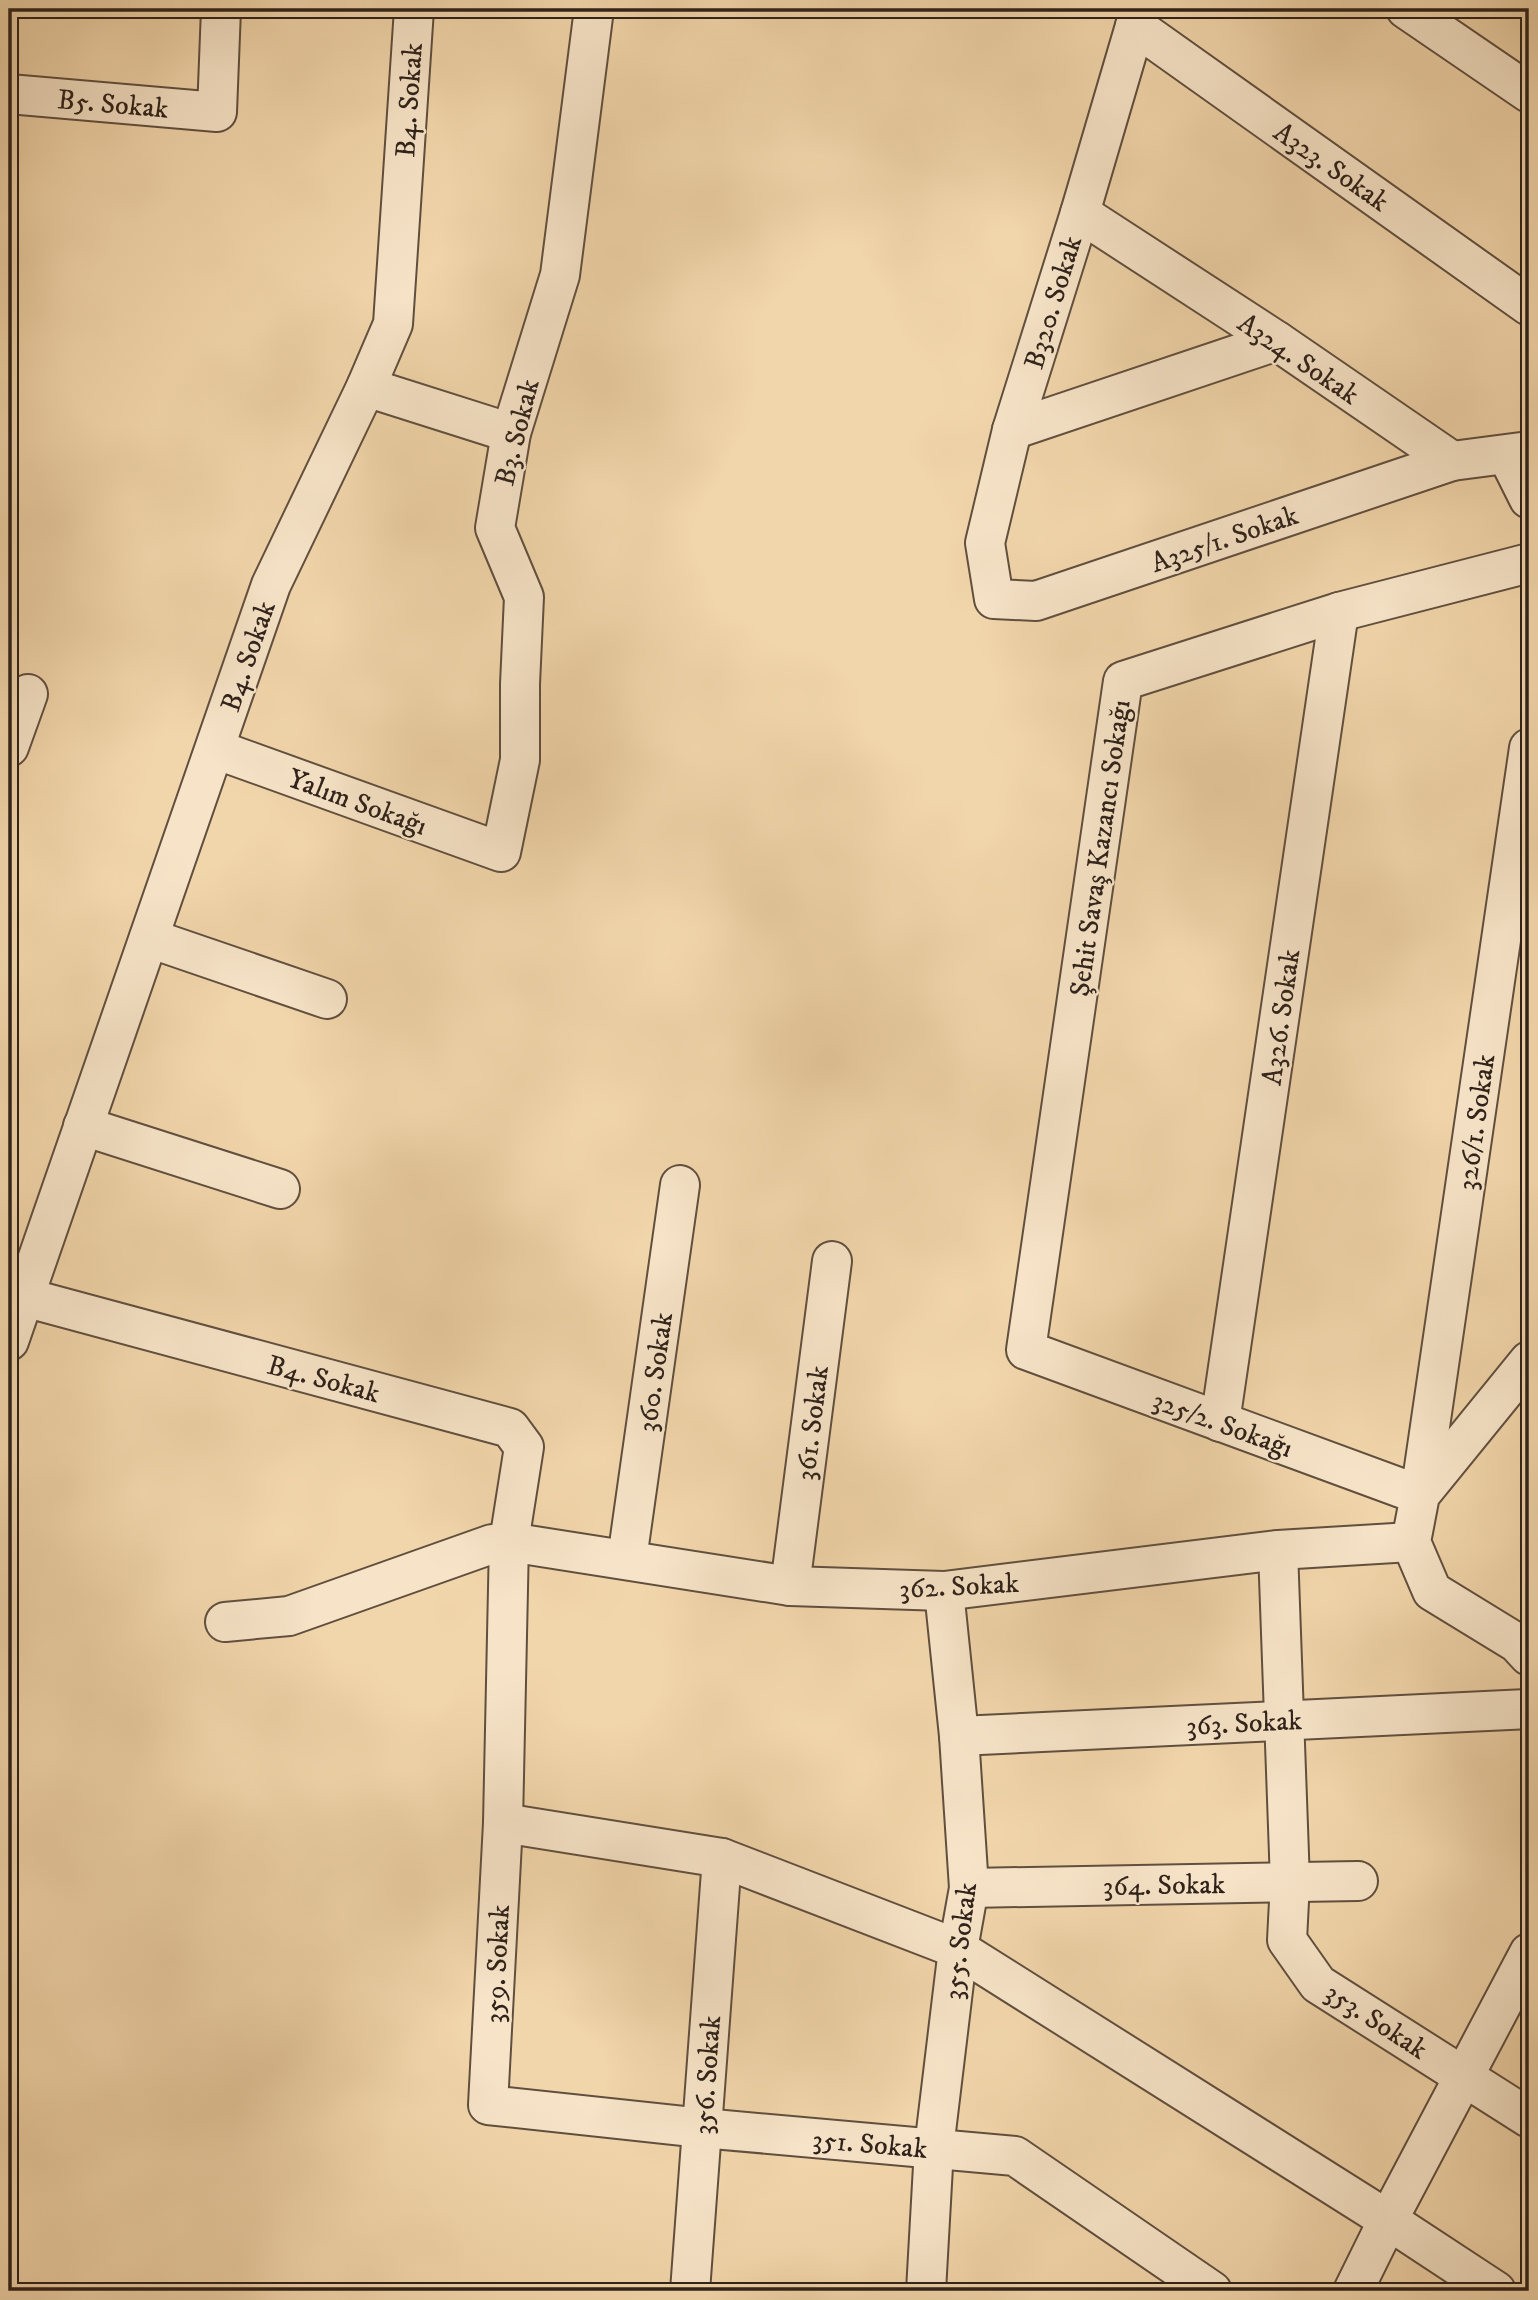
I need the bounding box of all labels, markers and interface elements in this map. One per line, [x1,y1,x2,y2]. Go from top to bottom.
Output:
street label: B4. Sokak [388,41,431,159]
street label: B5. Sokak [56,82,170,127]
street label: A323. Sokak [1267,115,1396,220]
street label: B320. Sokak [1017,231,1090,373]
street label: A324. Sokak [1231,306,1366,413]
street label: B3. Sokak [487,375,548,489]
street label: A325/1. Sokak [1146,498,1303,581]
street label: B4. Sokak [213,596,284,717]
street label: Şehit Savaş Kazancı Sokağı [1062,698,1139,999]
street label: Yalım Sokağı [283,761,432,844]
street label: A326. Sokak [1255,947,1308,1088]
street label: 326/1. Sokak [1450,1052,1503,1193]
street label: 360. Sokak [630,1310,681,1434]
street label: B4. Sokak [264,1348,384,1411]
street label: 361. Sokak [788,1364,837,1483]
street label: 325/2. Sokağı [1148,1383,1297,1466]
street label: 362. Sokak [898,1566,1020,1607]
street label: 363. Sokak [1185,1703,1303,1744]
street label: 364. Sokak [1103,1867,1226,1904]
street label: 355. Sokak [936,1880,985,2002]
street label: 359. Sokak [477,1904,518,2024]
street label: 353. Sokak [1318,1975,1434,2067]
street label: 356. Sokak [686,2014,729,2136]
street label: 351. Sokak [811,2122,929,2167]

